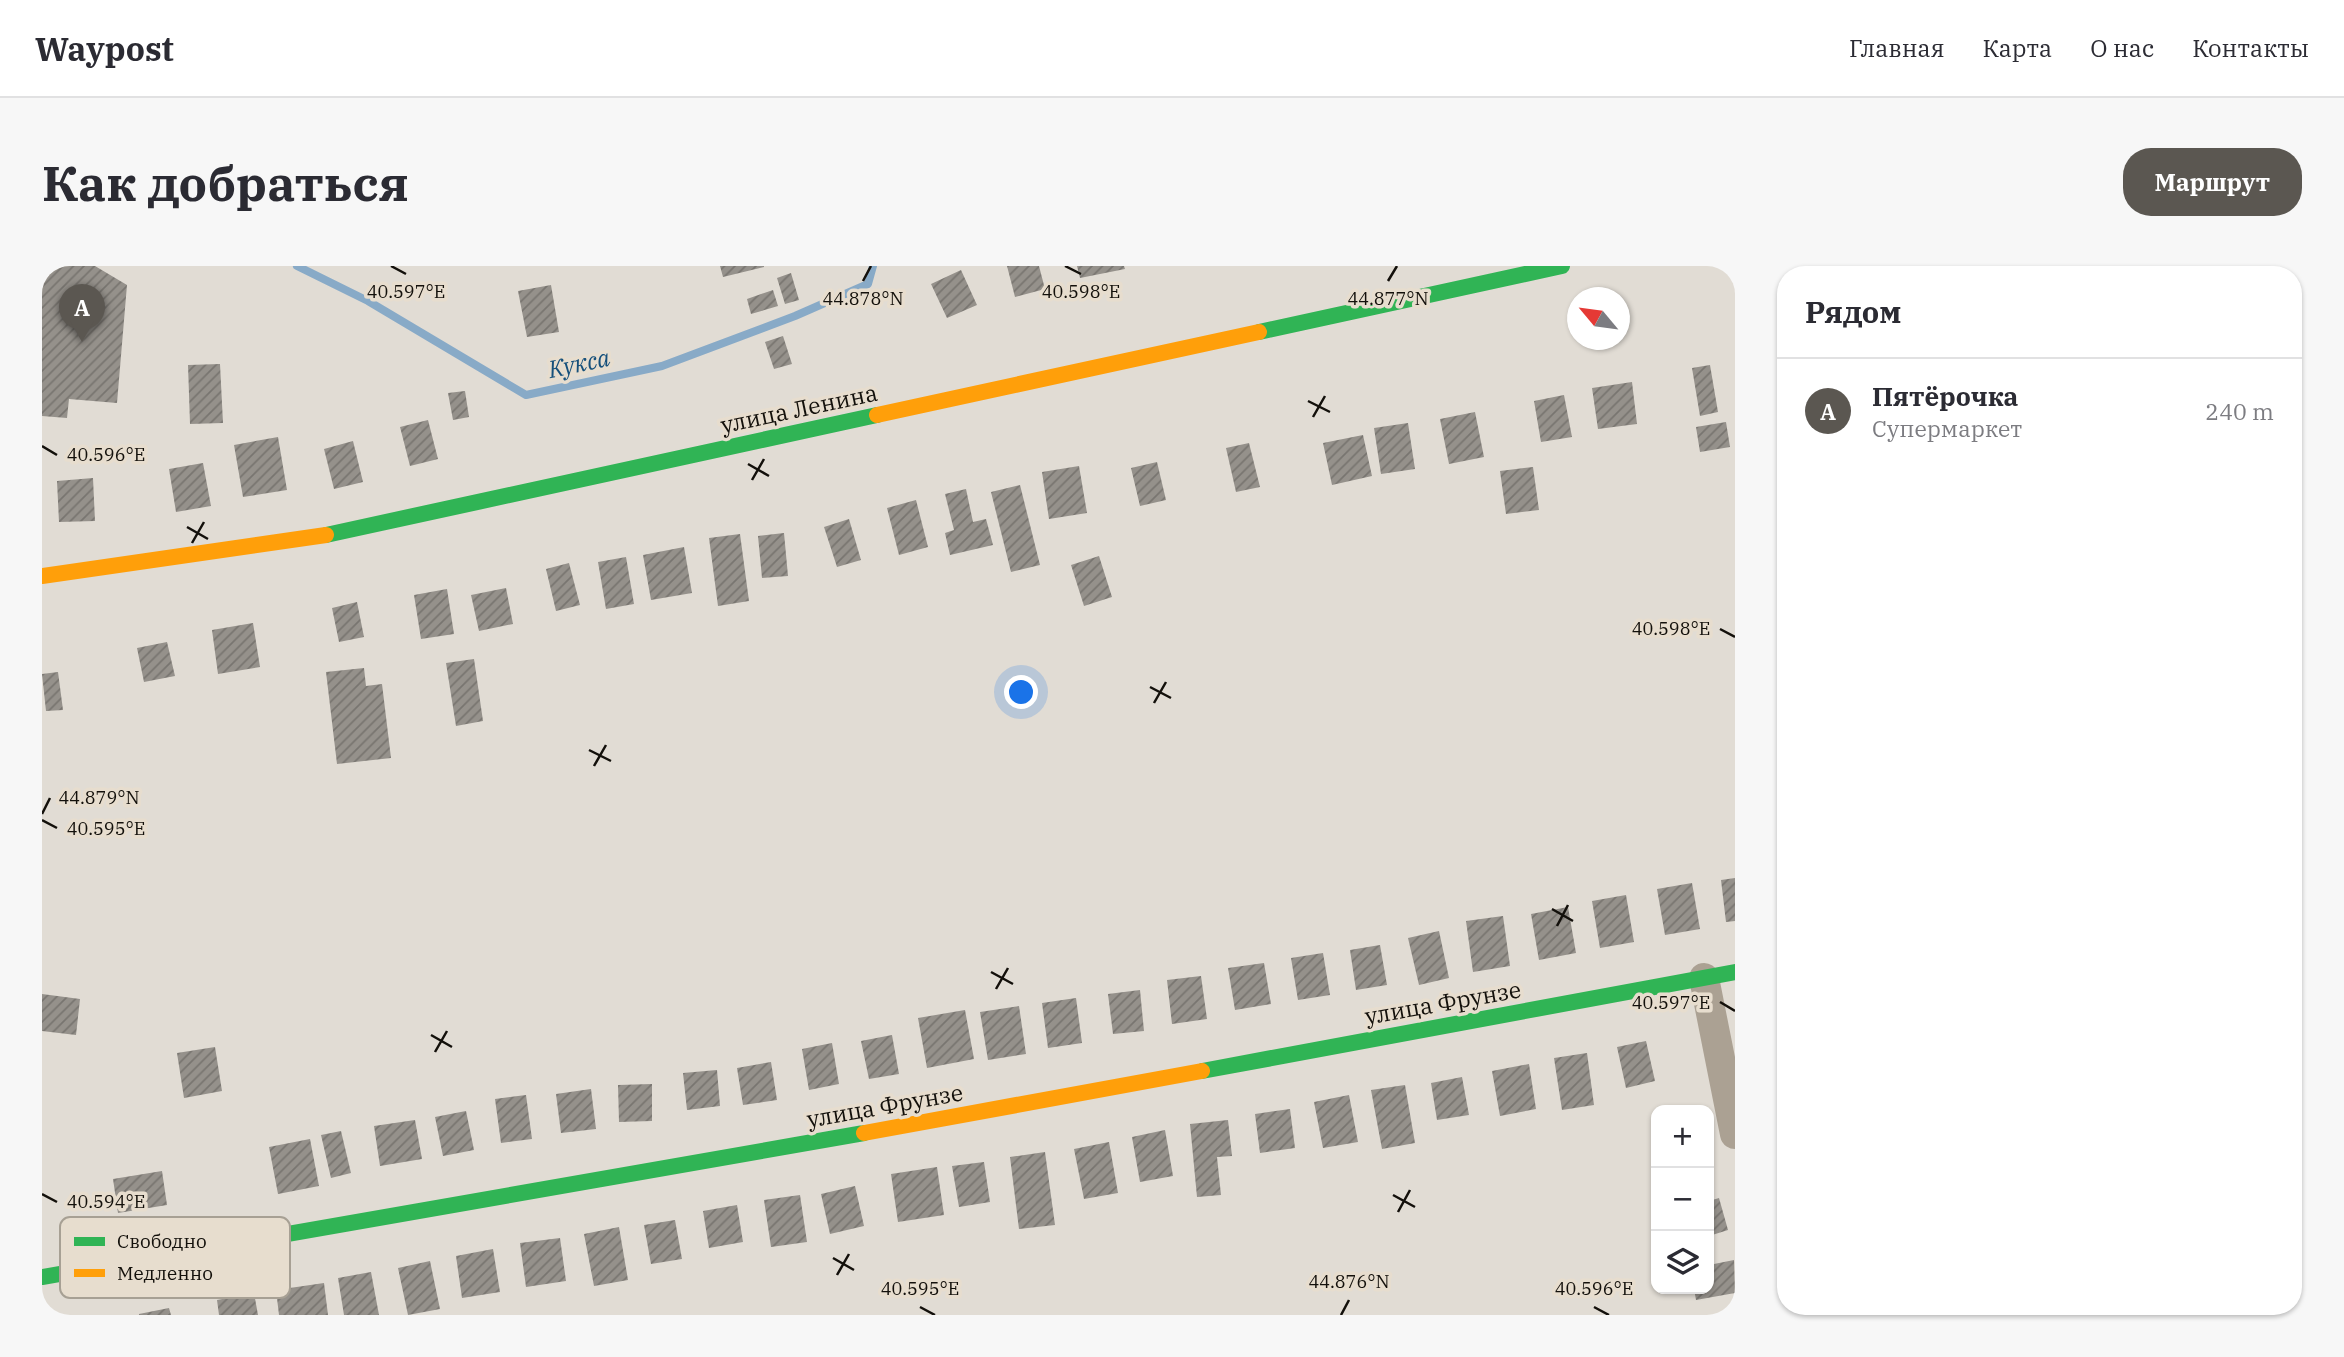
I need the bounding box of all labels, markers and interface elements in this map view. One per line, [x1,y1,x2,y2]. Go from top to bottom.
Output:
text: Waypost [35,27,174,70]
text: Главная [1849,32,1945,64]
text: Карта [1983,32,2052,64]
text: О нас [2090,32,2154,64]
text: Контакты [2192,32,2309,64]
button: Маршрут [2123,148,2302,216]
text: Как добраться [42,151,409,214]
text: 40.597°E [367,280,445,303]
text: 40.598°E [1042,280,1120,303]
pin: A [59,284,105,342]
text: 44.878°N [822,287,904,310]
text: 44.877°N [1347,287,1429,310]
north arrow [1567,287,1630,350]
text: Рядом [1805,292,1901,331]
water label: Кукса [544,341,613,385]
street label: улица Ленина [718,377,880,439]
text: Пятёрочка [1872,379,2018,413]
text: A [1820,396,1836,426]
text: 240 m [2205,396,2274,426]
text: Супермаркет [1872,413,2022,443]
text: 40.596°E [67,443,145,466]
text: 40.598°E [1632,617,1710,640]
your location [1004,675,1038,709]
text: 44.879°N [58,786,140,809]
text: 40.595°E [67,817,145,840]
street label: улица Фрунзе [1362,974,1523,1031]
text: 40.597°E [1632,991,1710,1014]
street label: улица Фрунзе [804,1077,965,1134]
map controls [1651,1105,1714,1294]
button: + [1651,1105,1714,1168]
button: − [1651,1168,1714,1231]
text: 40.594°E [67,1190,145,1213]
legend [60,1217,290,1298]
text: Свободно [117,1229,207,1253]
button: layers [1651,1231,1714,1294]
text: Медленно [117,1261,213,1285]
text: 44.876°N [1308,1270,1390,1293]
text: 40.595°E [881,1277,959,1300]
text: 40.596°E [1555,1277,1633,1300]

